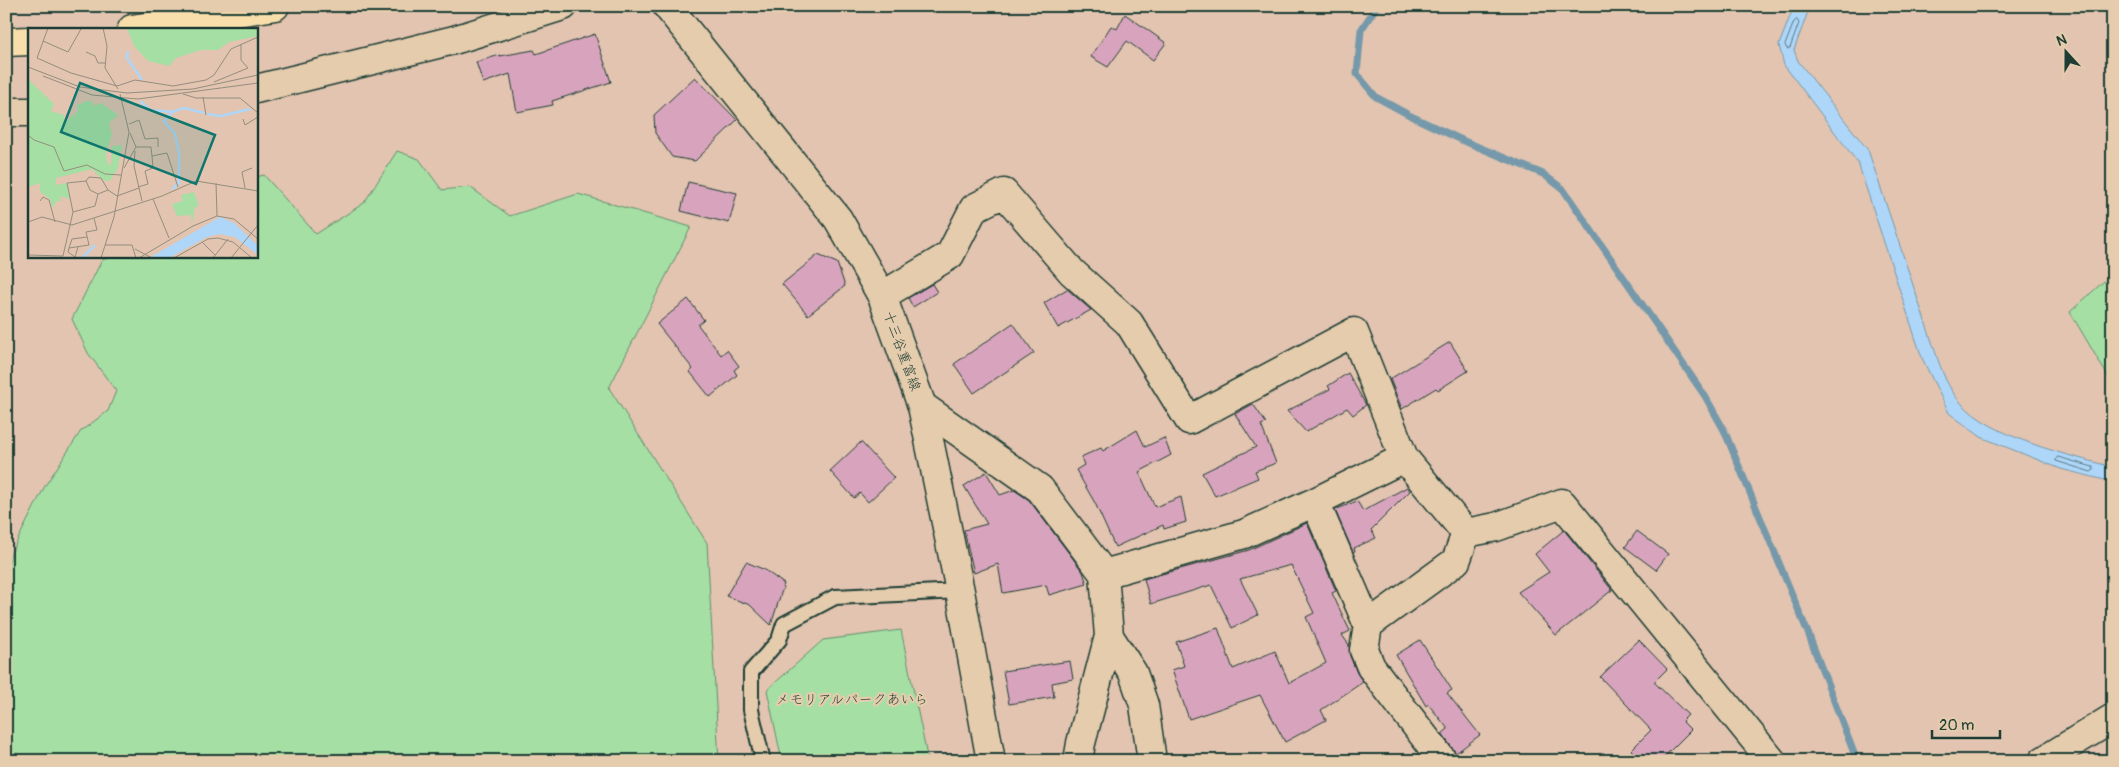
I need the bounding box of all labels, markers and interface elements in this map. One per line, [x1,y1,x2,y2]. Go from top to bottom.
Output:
inset map [28,28,258,258]
north arrow [2042,28,2092,78]
text: N [2054,31,2069,50]
street label: 十三谷重富線 [880,309,924,393]
park label: メモリアルパークあいら [775,691,929,708]
scale bar [1932,707,1999,739]
text: 20 m [1939,716,1974,735]

